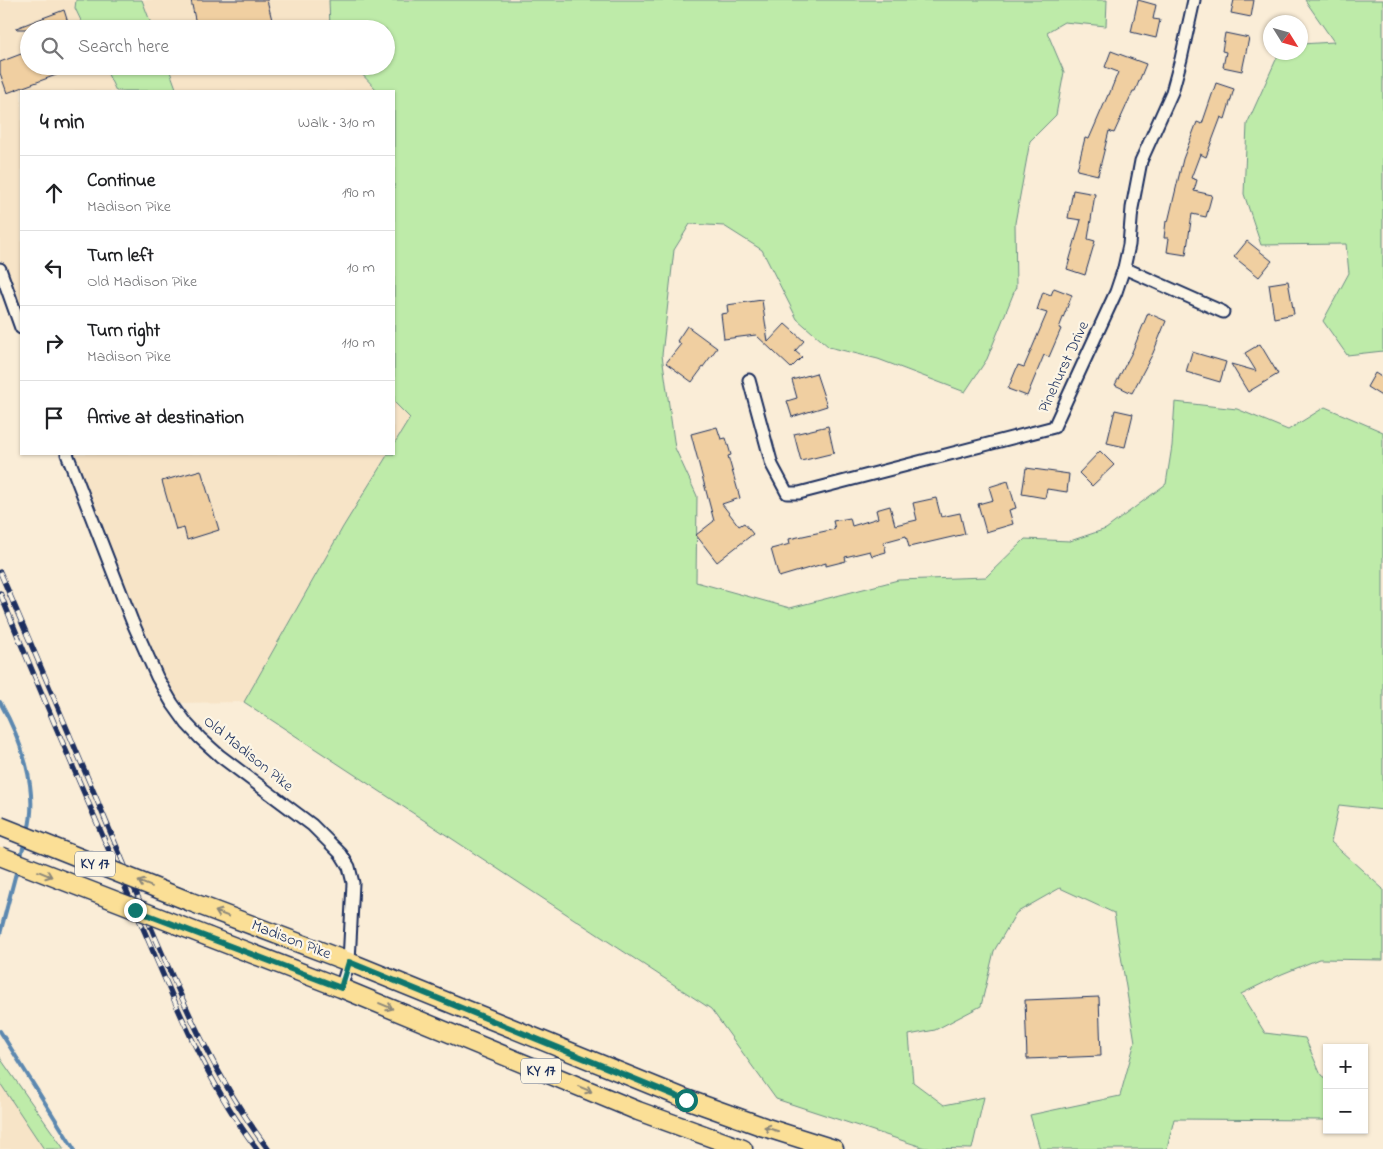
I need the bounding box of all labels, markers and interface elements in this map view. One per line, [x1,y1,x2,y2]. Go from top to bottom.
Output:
north arrow [1263,15,1308,60]
search box [20,20,395,75]
icon: search [38,34,66,62]
text: Search here [78,34,169,61]
text: 4 min [40,108,84,138]
text: Walk · 310 m [298,111,375,135]
text: Continue [87,168,155,195]
icon: ahead [40,179,68,207]
text: 190 m [342,181,375,205]
text: Madison Pike [87,195,171,219]
text: Turn left [87,243,154,270]
icon: left [40,254,68,282]
text: 10 m [347,256,375,280]
text: Old Madison Pike [87,270,197,294]
street label: Pinehurst Drive [1032,316,1096,417]
text: Turn right [87,318,160,345]
icon: right [40,329,68,357]
text: 110 m [341,331,375,355]
text: Madison Pike [87,345,171,369]
icon: arrive [40,404,68,432]
text: Arrive at destination [87,405,244,432]
street label: Old Madison Pike [198,710,299,798]
road number: KY 17 [75,852,115,876]
one-way arrow [37,870,52,879]
one-way arrow [138,879,153,888]
route end [124,899,147,922]
one-way arrow [214,909,230,918]
street label: Madison Pike [248,914,335,967]
one-way arrow [378,1002,393,1012]
map controls [1323,1044,1368,1134]
button: + [1323,1044,1368,1089]
road number: KY 17 [521,1058,561,1084]
one-way arrow [577,1085,592,1094]
route start [675,1089,698,1112]
button: − [1323,1089,1368,1134]
one-way arrow [764,1124,780,1134]

